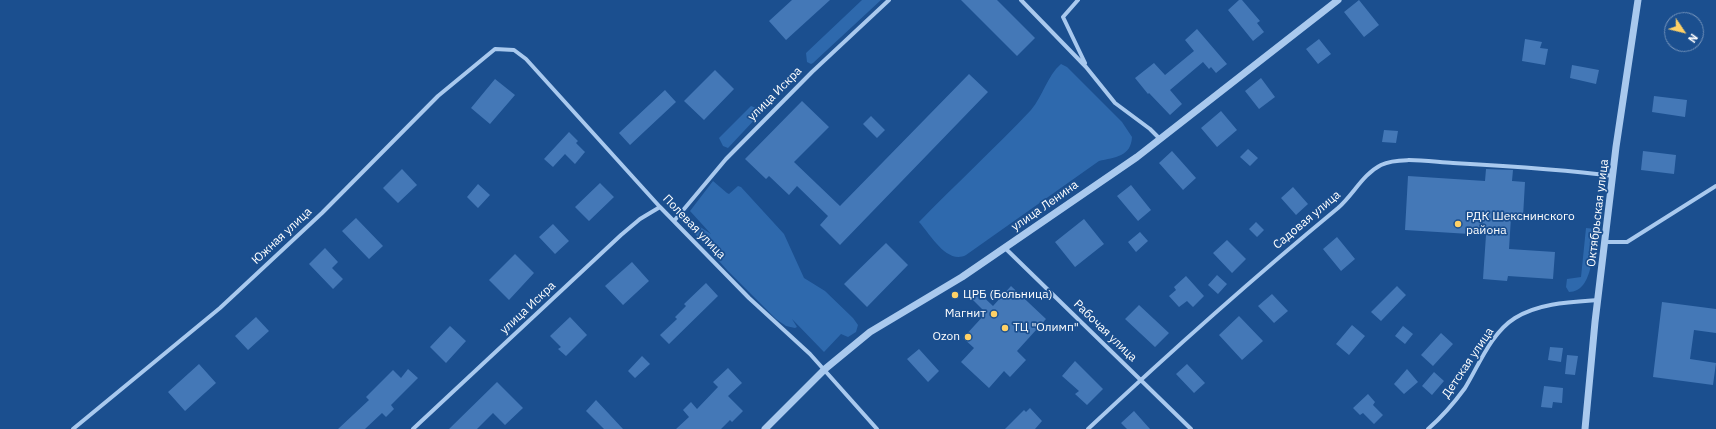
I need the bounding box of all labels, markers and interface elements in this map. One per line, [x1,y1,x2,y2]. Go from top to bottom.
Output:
north arrow [1664,12,1704,52]
text: N [1685,31,1701,46]
street label: улица Искра [745,64,805,124]
street label: Октябрьская улица [1584,158,1612,268]
street label: улица Ленина [1009,178,1081,234]
street label: Садовая улица [1270,188,1344,252]
street label: Полевая улица [660,192,728,262]
street label: Южная улица [249,205,315,267]
place label: РДК Шекснинского района [1466,210,1575,238]
marker: РДК Шекснинского района [1453,219,1463,229]
street label: улица Искра [497,279,559,337]
place label: ЦРБ (Больница) [963,288,1053,302]
marker: ЦРБ (Больница) [950,290,960,300]
street label: Рабочая улица [1070,297,1140,365]
place label: Магнит [945,307,986,321]
marker: Магнит [989,309,999,319]
place label: ТЦ "Олимп" [1013,321,1079,335]
marker: ТЦ "Олимп" [1000,323,1010,333]
street label: Детская улица [1439,325,1497,401]
place label: Ozon [933,330,960,344]
marker: Ozon [963,332,973,342]

